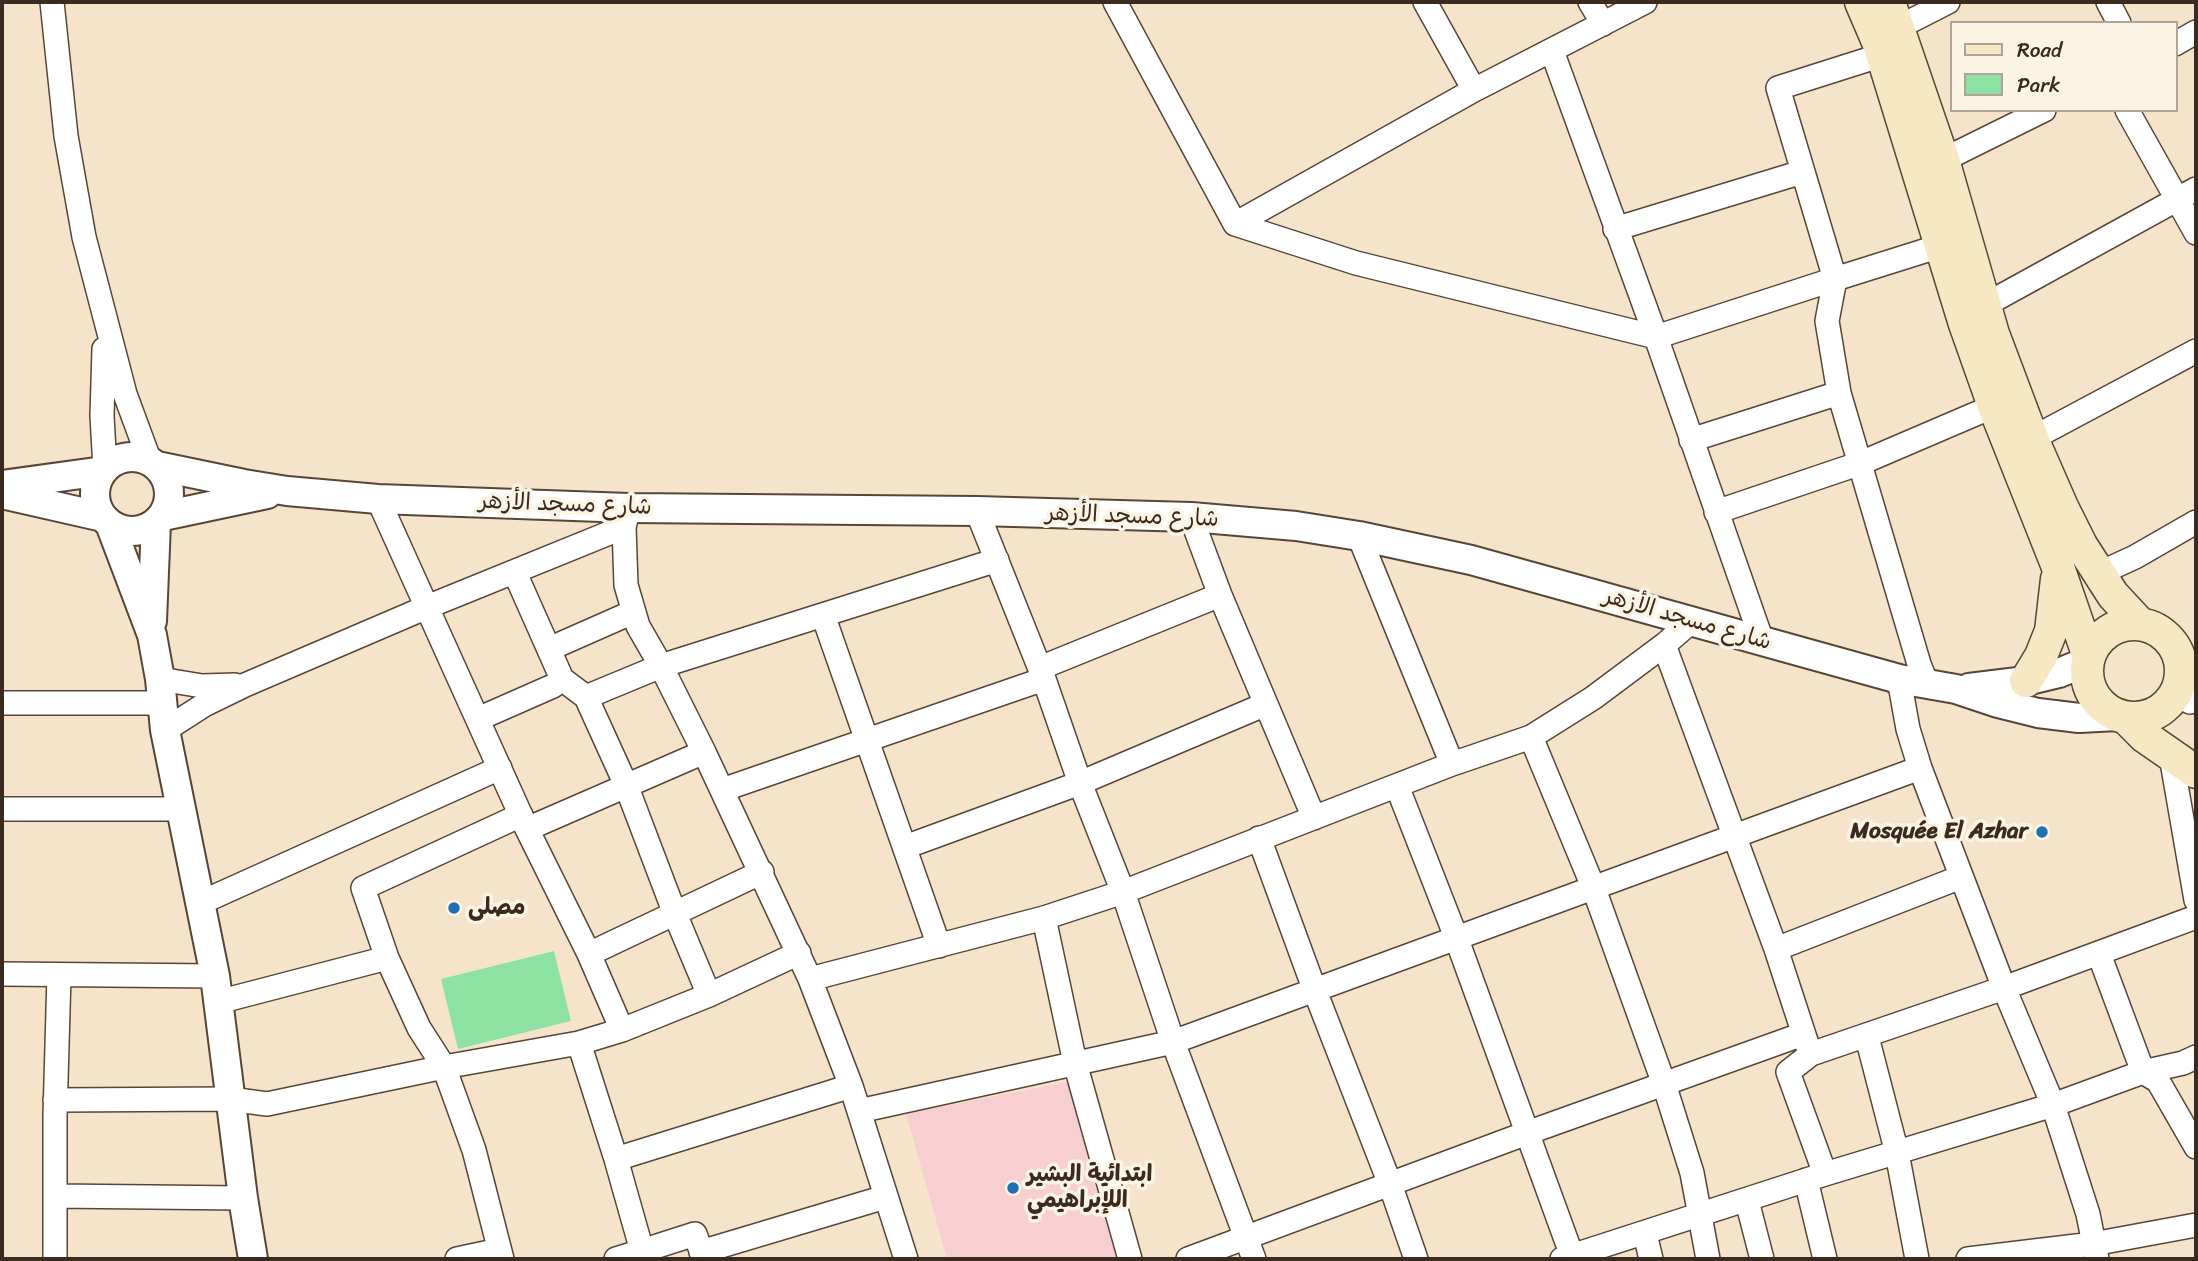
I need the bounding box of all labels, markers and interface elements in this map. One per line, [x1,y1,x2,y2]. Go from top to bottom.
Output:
legend [1950,21,2177,112]
text: Road [2017,31,2062,69]
text: Park [2017,66,2060,104]
street label: شارع مسجد الأزهر [478,488,652,522]
street label: شارع مسجد الأزهر [1045,500,1219,534]
street label: شارع مسجد الأزهر [1600,583,1774,657]
place label: Mosquée El Azhar [1850,818,2028,846]
marker: Mosquée El Azhar [2034,824,2050,840]
place label: مصلى [468,894,525,922]
marker: مصلى [446,900,462,916]
place label: ابتدائية البشير اللإبراهيمي [1027,1161,1152,1215]
marker: ابتدائية البشير اللإبراهيمي [1005,1180,1021,1196]

